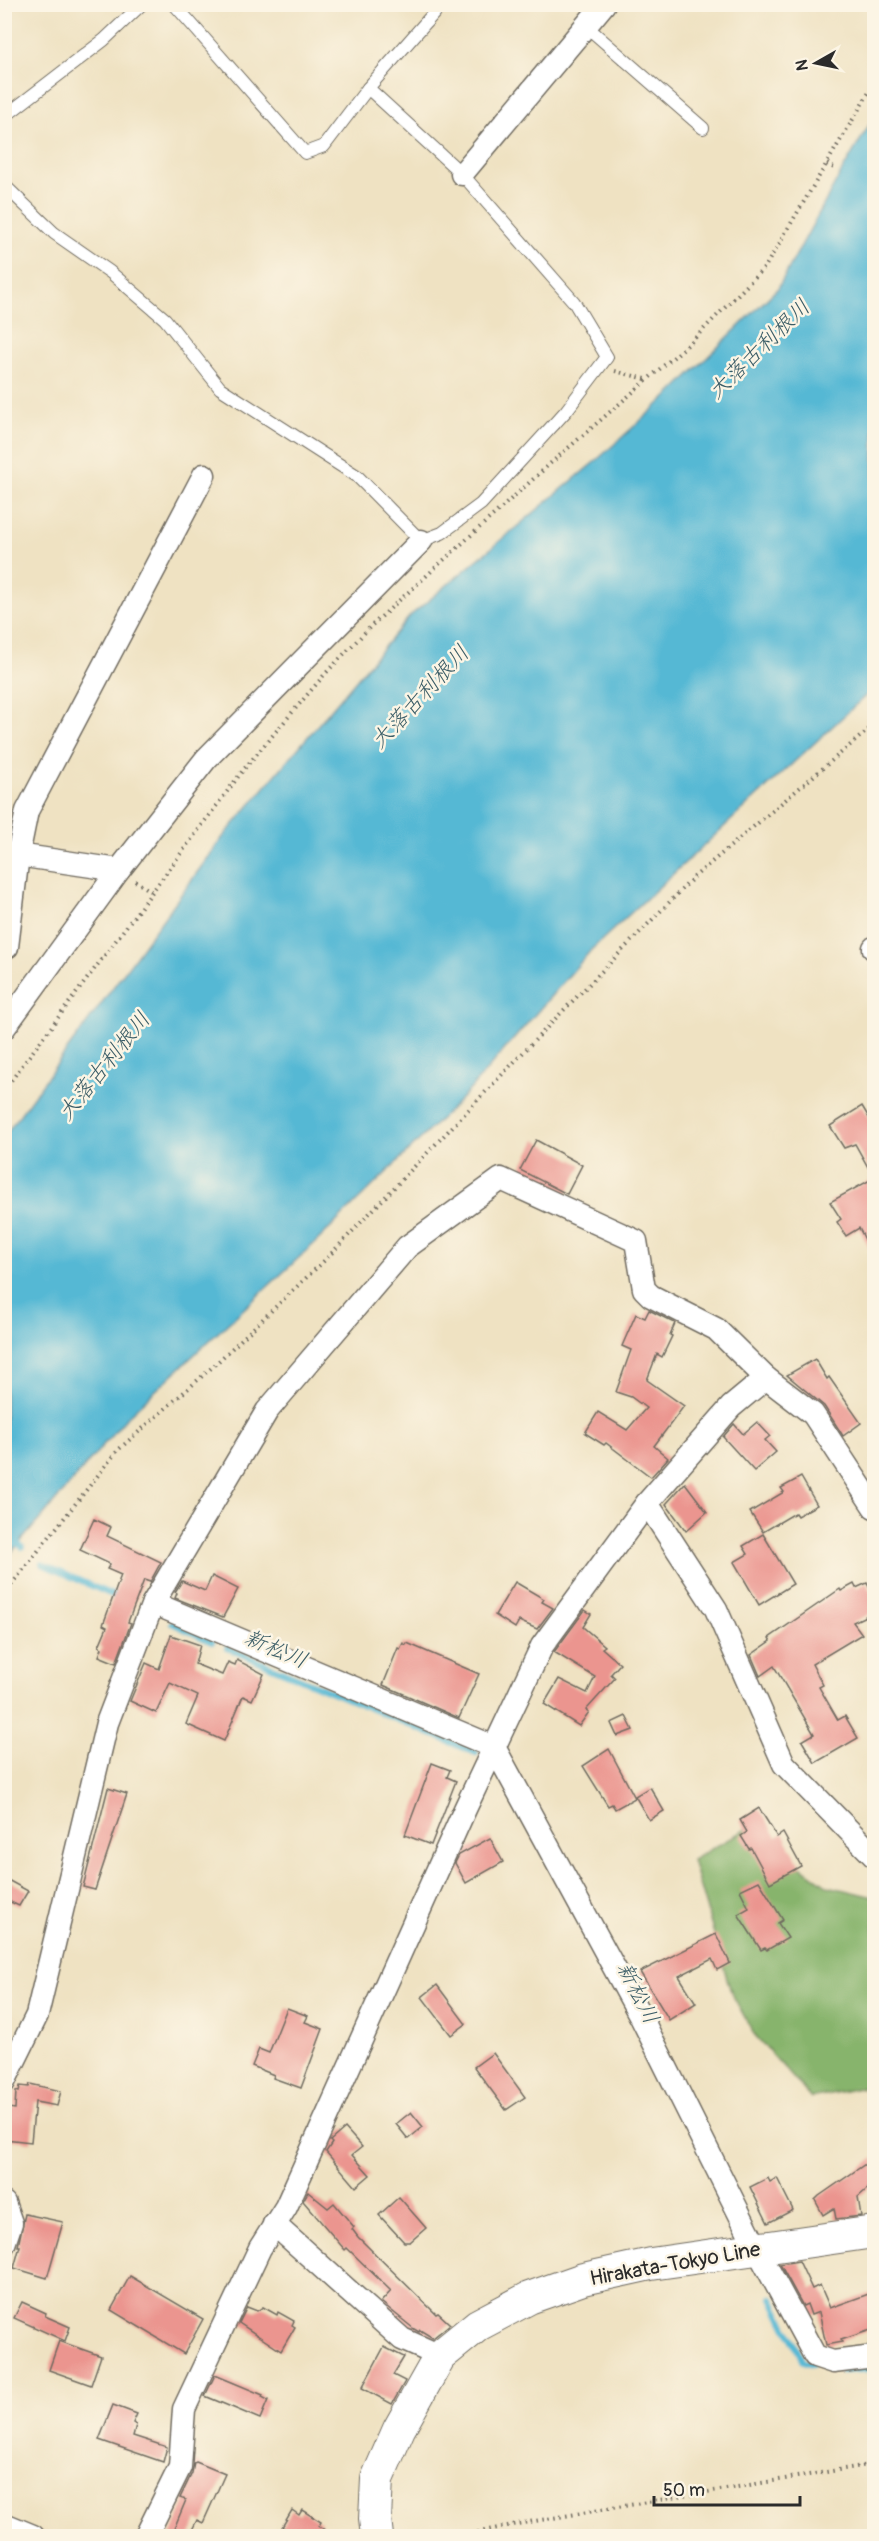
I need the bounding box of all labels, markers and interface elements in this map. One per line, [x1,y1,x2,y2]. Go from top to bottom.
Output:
north arrow [786,33,846,93]
text: N [791,58,813,72]
water label: 大落古利根川 [702,293,816,405]
water label: 大落古利根川 [365,639,475,755]
water label: 大落古利根川 [52,1006,156,1126]
water label: 新松川 [240,1623,312,1675]
water label: 新松川 [611,1957,665,2029]
street label: Hirakata-Tokyo Line [588,2236,763,2292]
scale bar [654,2469,800,2507]
text: 50 m [663,2479,705,2502]

